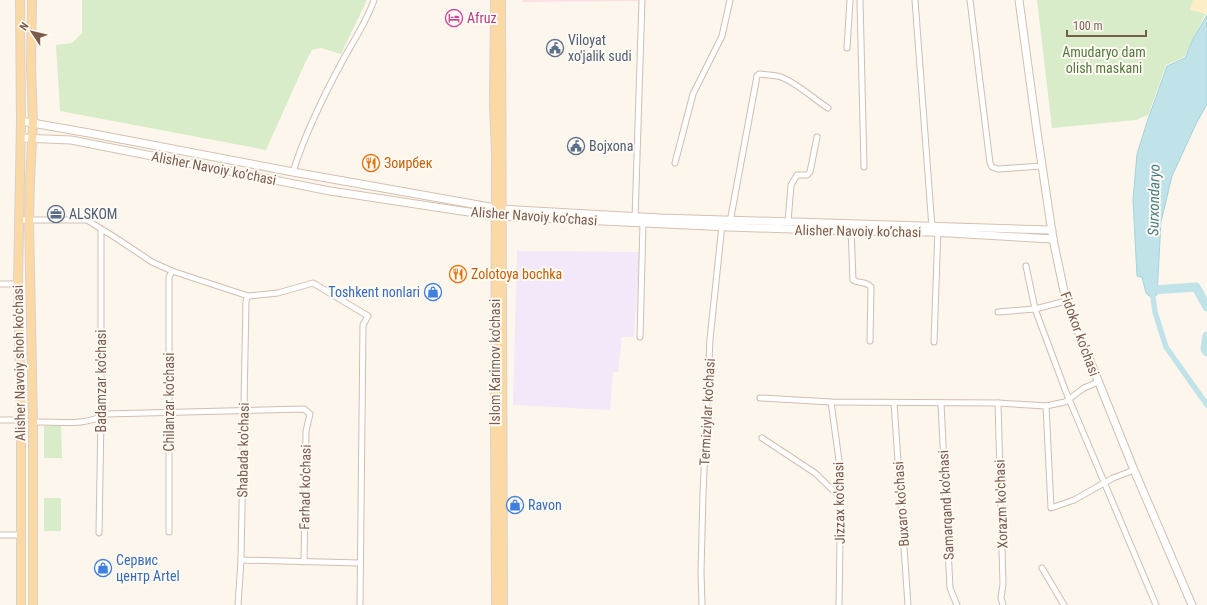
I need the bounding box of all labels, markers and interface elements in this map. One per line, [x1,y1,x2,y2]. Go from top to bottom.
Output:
hotel icon: Afruz [444,8,464,28]
place label: Afruz [467,10,497,26]
north arrow [12,12,52,52]
scale bar [1067,12,1146,38]
text: 100 m [1073,19,1103,33]
text: N [17,20,32,33]
place label: Viloyat xo'jalik sudi [568,32,632,64]
public building icon: Viloyat xo'jalik sudi [545,38,565,58]
park label: Amudaryo dam olish maskani [1062,44,1146,76]
public building icon: Bojxona [566,136,586,156]
place label: Bojxona [589,138,633,154]
street label: Alisher Navoiy ko’chasi [150,148,278,188]
restaurant icon: Зоирбек [361,153,381,173]
place label: Зоирбек [384,155,433,171]
water label: Surxondaryo [1144,164,1164,236]
office icon: ALSKOM [46,204,66,224]
street label: Alisher Navoiy ko’chasi [470,204,598,228]
place label: ALSKOM [69,206,117,222]
street label: Alisher Navoiy ko’chasi [794,222,922,240]
restaurant icon: Zolotoya bochka [448,264,468,284]
place label: Zolotoya bochka [471,266,562,282]
shop icon: Toshkent nonlari [423,282,443,302]
place label: Toshkent nonlari [328,284,420,300]
street label: Alisher Navoiy shoh ko'chasi [10,285,28,441]
street label: Fidokor ko'chasi [1057,290,1103,378]
street label: Islom Karimov ko'chasi [487,299,503,425]
street label: Badamzar ko'chasi [93,330,109,432]
street label: Chilanzar ko'chasi [161,353,177,451]
street label: Termiziylar ko'chasi [696,358,718,466]
street label: Shabada ko'chasi [234,402,252,498]
street label: Farhad ko'chasi [296,444,314,530]
street label: Samarqand ko'chasi [935,450,957,560]
street label: Xorazm ko'chasi [991,459,1011,549]
street label: Buxaro ko'chasi [890,461,912,547]
street label: Jizzax ko'chasi [830,462,848,544]
shop icon: Ravon [505,495,525,515]
place label: Ravon [528,497,562,513]
place label: Сервис центр Artel [116,552,180,584]
shop icon: Сервис центр Artel [93,558,113,578]

